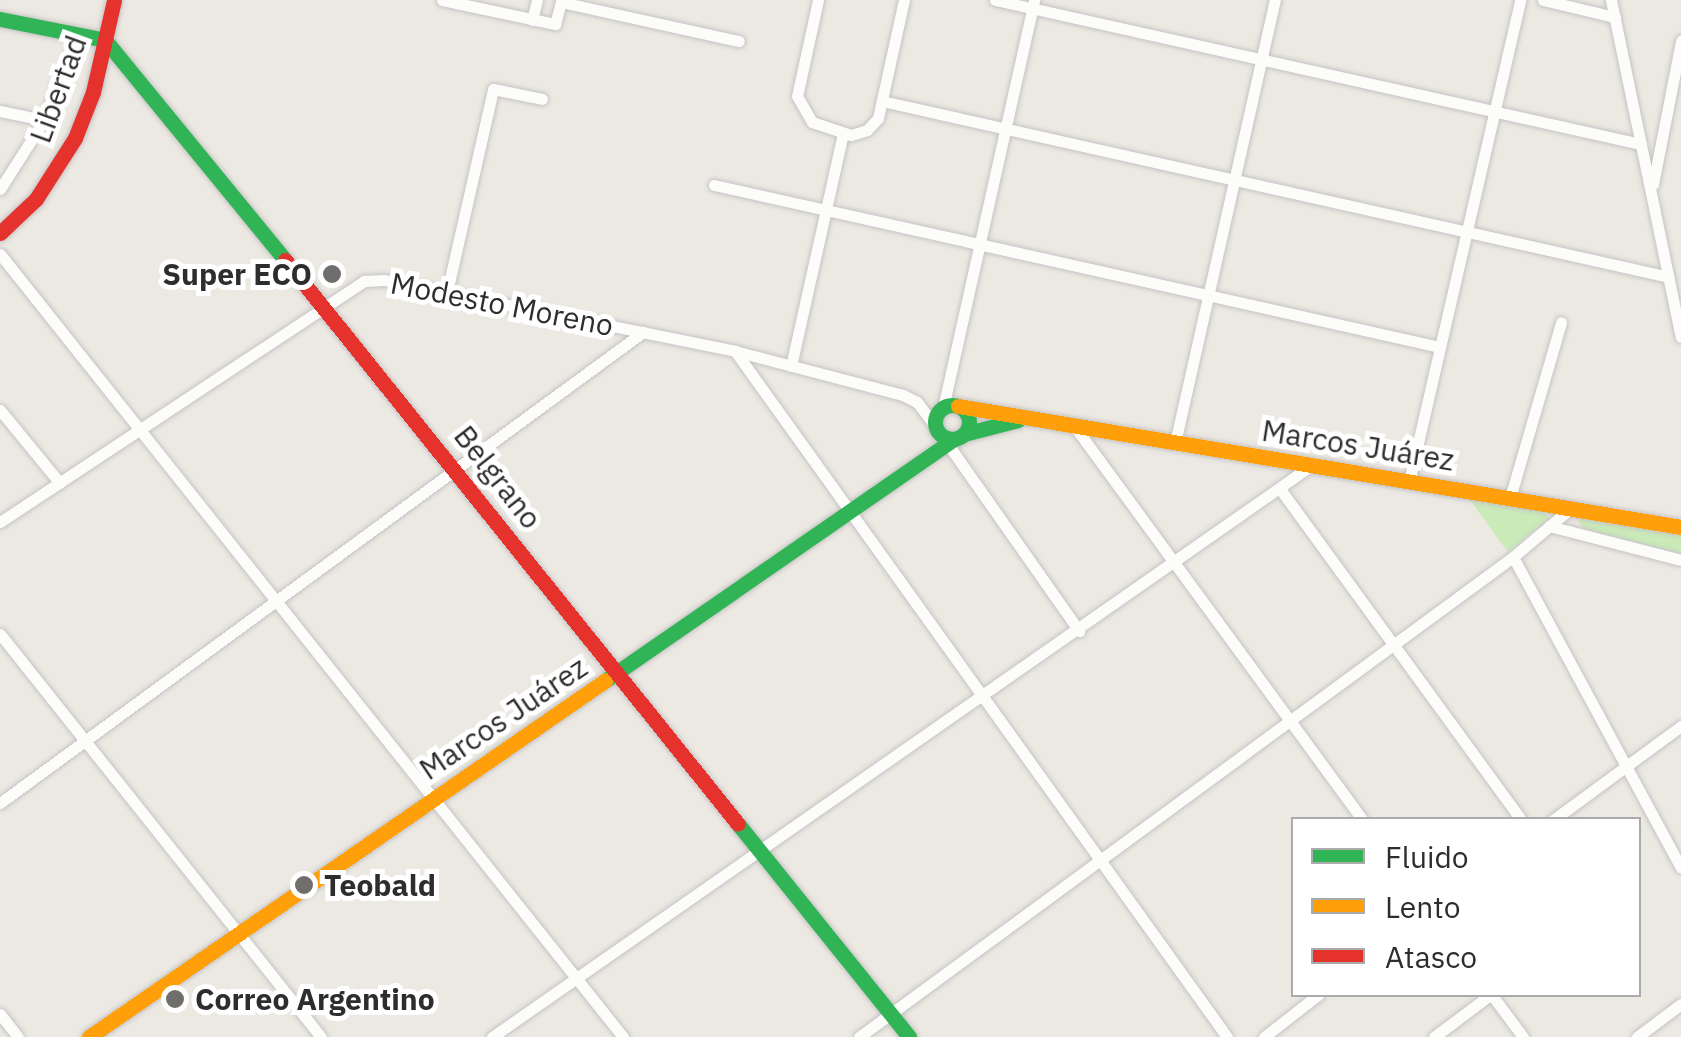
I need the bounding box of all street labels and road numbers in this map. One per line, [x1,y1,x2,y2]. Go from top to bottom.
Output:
street label: Libertad [22,30,94,148]
street label: Modesto Moreno [388,265,616,343]
street label: Marcos Juárez [1259,412,1457,478]
street label: Belgrano [447,418,549,536]
street label: Marcos Juárez [412,649,594,787]

